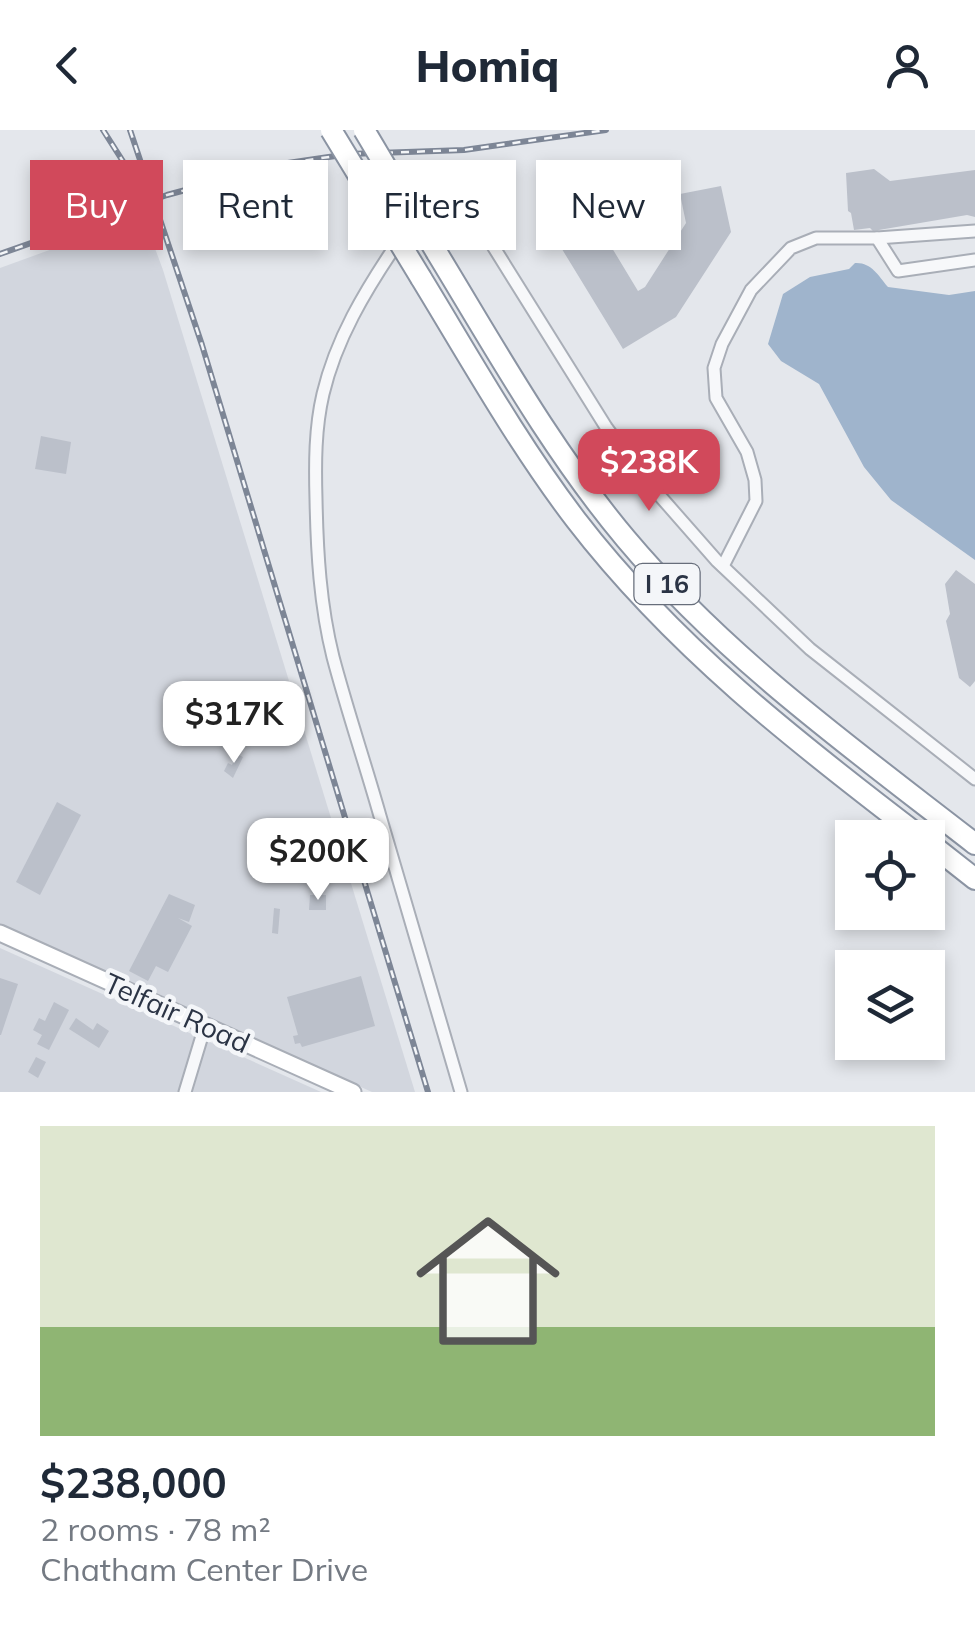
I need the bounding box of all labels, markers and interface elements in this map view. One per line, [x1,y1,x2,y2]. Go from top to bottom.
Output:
text: Homiq [415,37,560,93]
icon: back [40,38,95,93]
icon: person [880,38,935,93]
chip: Buy [30,160,163,250]
chip: Rent [183,160,328,250]
chip: Filters [348,160,516,250]
chip: New [536,160,681,250]
pin: $238K [579,429,719,514]
text: $238K [600,441,698,481]
road number: I 16 [634,564,700,604]
pin: $317K [164,681,304,766]
text: $317K [185,693,283,733]
pin: $200K [248,818,388,903]
map controls [835,820,945,1060]
button: locate [835,820,945,930]
text: $200K [269,830,367,870]
button: layers [835,950,945,1060]
street label: Telfair Road [99,965,255,1060]
icon: home [398,1191,578,1371]
text: $238,000 [40,1456,227,1509]
text: 2 rooms · 78 m² [40,1509,271,1549]
text: Chatham Center Drive [40,1549,368,1589]

